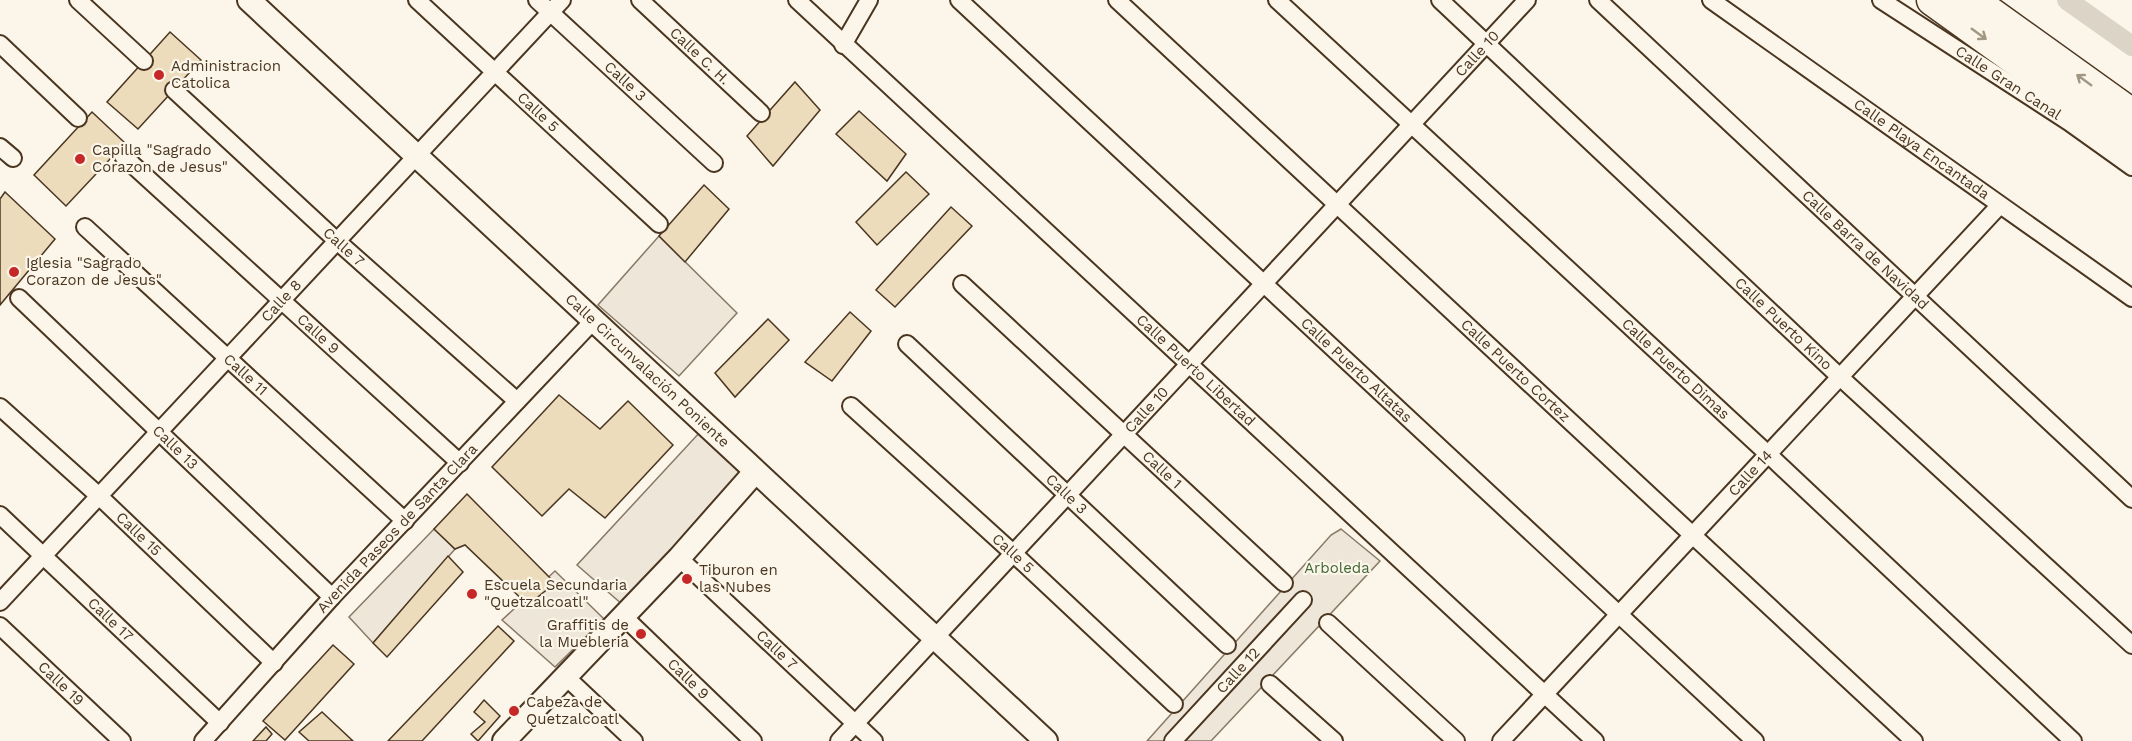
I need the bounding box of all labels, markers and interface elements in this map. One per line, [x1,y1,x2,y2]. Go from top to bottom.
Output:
street label: Calle C. H. [666,23,734,89]
street label: Calle 10 [1451,27,1503,80]
one-way arrow [1971,28,1987,41]
street label: Calle Gran Canal [1952,42,2065,124]
place label: Administracion Catolica [171,57,281,92]
street label: Calle 3 [601,58,650,105]
marker: Administracion Catolica [152,68,166,82]
one-way arrow [2077,74,2093,86]
street label: Calle 5 [513,88,563,136]
street label: Calle Playa Encantada [1850,95,1993,204]
place label: Capilla "Sagrado Corazon de Jesus" [92,141,228,176]
marker: Capilla "Sagrado Corazon de Jesus" [73,152,87,166]
street label: Calle Barra de Navidad [1798,186,1933,313]
street label: Calle 7 [319,224,368,270]
place label: Iglesia "Sagrado Corazon de Jesus" [26,254,162,289]
marker: Iglesia "Sagrado Corazon de Jesus" [7,265,21,279]
street label: Calle Puerto Kino [1731,274,1836,374]
street label: Calle 8 [257,276,305,326]
street label: Calle Circunvalación Poniente [561,290,733,451]
street label: Calle 9 [293,310,343,358]
street label: Calle Puerto Libertad [1132,311,1259,430]
street label: Calle Puerto Altatas [1297,314,1416,426]
street label: Calle Puerto Dimas [1618,314,1733,423]
street label: Calle Puerto Cortez [1457,315,1574,426]
street label: Calle 11 [220,350,271,399]
street label: Calle 10 [1121,383,1172,437]
street label: Calle 13 [149,421,202,473]
street label: Avenida Paseos de Santa Clara [313,440,482,617]
street label: Calle 14 [1725,446,1776,500]
street label: Calle 1 [1139,447,1186,492]
street label: Calle 3 [1042,470,1091,518]
street label: Calle 15 [112,508,165,560]
street label: Calle 5 [988,530,1038,577]
park label: Arboleda [1304,559,1370,577]
place label: Tiburon en las Nubes [699,561,778,596]
marker: Tiburon en las Nubes [680,572,694,586]
place label: Escuela Secundaria "Quetzalcoatl" [484,576,628,611]
marker: Escuela Secundaria "Quetzalcoatl" [465,587,479,601]
street label: Calle 17 [84,594,137,645]
place label: Graffitis de la Muebleria [539,616,630,651]
street label: Calle 7 [752,626,801,673]
marker: Graffitis de la Muebleria [634,627,648,641]
street label: Calle 12 [1212,644,1264,697]
street label: Calle 9 [664,655,713,703]
street label: Calle 19 [34,658,88,710]
place label: Cabeza de Quetzalcoatl [526,693,619,728]
marker: Cabeza de Quetzalcoatl [507,704,521,718]

